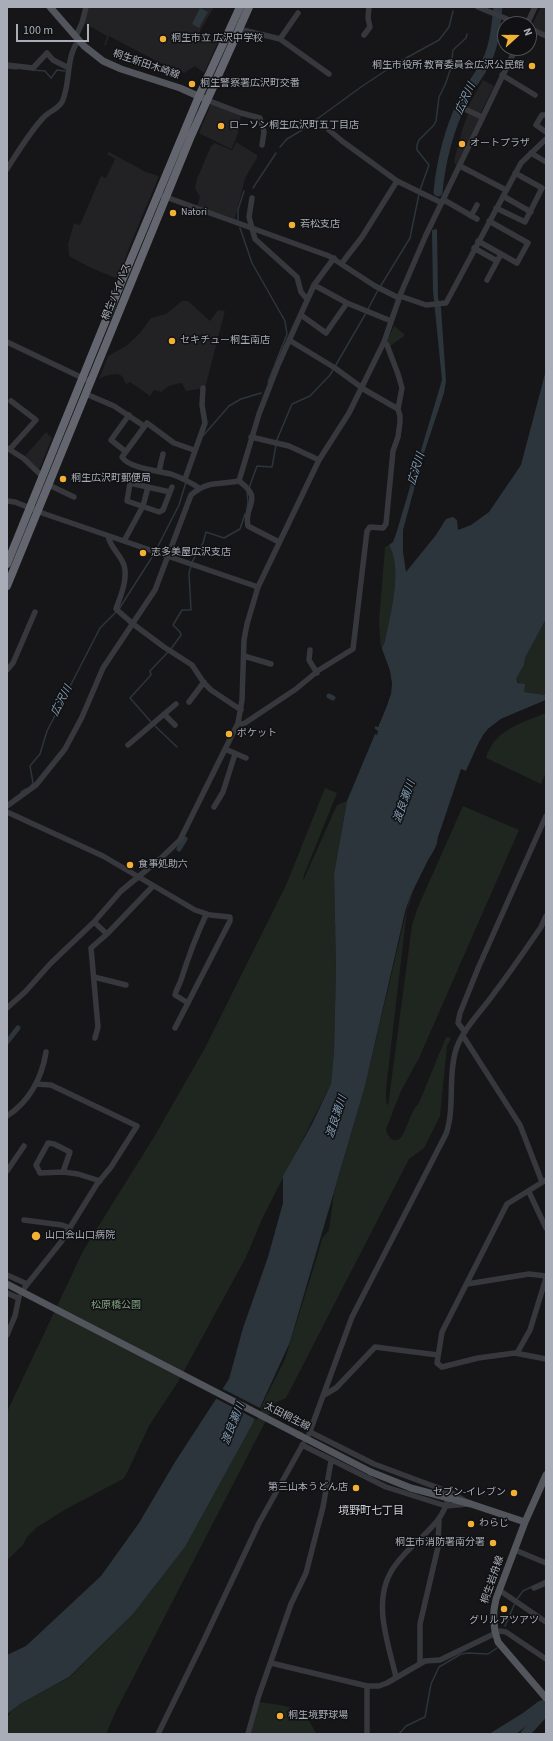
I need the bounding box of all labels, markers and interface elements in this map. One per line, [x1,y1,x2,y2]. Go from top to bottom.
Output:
scale bar [18,16,91,42]
north arrow [497,16,537,56]
text: 100 m [23,22,53,39]
text: N [519,26,536,38]
place label: 桐生市立 広沢中学校 [171,33,263,45]
marker: 桐生市立 広沢中学校 [158,34,168,44]
street label: 桐生新田木崎線 [111,48,181,82]
place label: 桐生市役所 教育委員会広沢公民館 [372,60,524,72]
marker: 桐生市役所 教育委員会広沢公民館 [527,61,537,71]
place label: 桐生警察署広沢町交番 [200,78,300,90]
marker: 桐生警察署広沢町交番 [187,79,197,89]
water label: 広沢川 [453,81,479,117]
place label: ローソン桐生広沢町五丁目店 [229,120,359,132]
marker: ローソン桐生広沢町五丁目店 [216,121,226,131]
place label: オートプラザ [470,138,530,150]
marker: オートプラザ [457,139,467,149]
place label: Natori [181,207,207,219]
marker: Natori [168,208,178,218]
place label: 若松支店 [300,219,340,231]
marker: 若松支店 [287,220,297,230]
street label: 桐生バイパス [100,262,134,322]
place label: セキチュー桐生南店 [180,335,270,347]
marker: セキチュー桐生南店 [167,336,177,346]
water label: 広沢川 [406,451,428,487]
place label: 桐生広沢町郵便局 [71,473,151,485]
marker: 桐生広沢町郵便局 [58,474,68,484]
place label: 志多美屋広沢支店 [151,547,231,559]
marker: 志多美屋広沢支店 [138,548,148,558]
water label: 広沢川 [49,683,75,719]
place label: ポケット [237,728,277,740]
marker: ポケット [224,729,234,739]
water label: 渡良瀬川 [391,779,419,825]
place label: 食事処助六 [138,859,188,871]
marker: 食事処助六 [125,860,135,870]
water label: 渡良瀬川 [324,1094,350,1140]
marker: 山口会山口病院 [30,1230,42,1242]
place label: 山口会山口病院 [45,1230,115,1242]
park label: 松原橋公園 [91,1300,141,1312]
street label: 太田桐生線 [262,1400,312,1434]
water label: 渡良瀬川 [220,1401,248,1447]
place label: 第三山本うどん店 [268,1482,348,1494]
marker: 第三山本うどん店 [351,1483,361,1493]
place label: セブン-イレブン [433,1487,506,1499]
marker: セブン-イレブン [509,1488,519,1498]
district label: 境野町七丁目 [338,1505,404,1519]
place label: わらじ [479,1518,509,1530]
marker: わらじ [466,1519,476,1529]
place label: 桐生市消防署南分署 [395,1537,485,1549]
marker: 桐生市消防署南分署 [488,1538,498,1548]
street label: 桐生岩舟線 [479,1554,507,1606]
marker: グリルアツアツ [499,1604,509,1614]
place label: グリルアツアツ [469,1615,539,1627]
place label: 桐生境野球場 [288,1710,348,1722]
marker: 桐生境野球場 [275,1711,285,1721]

